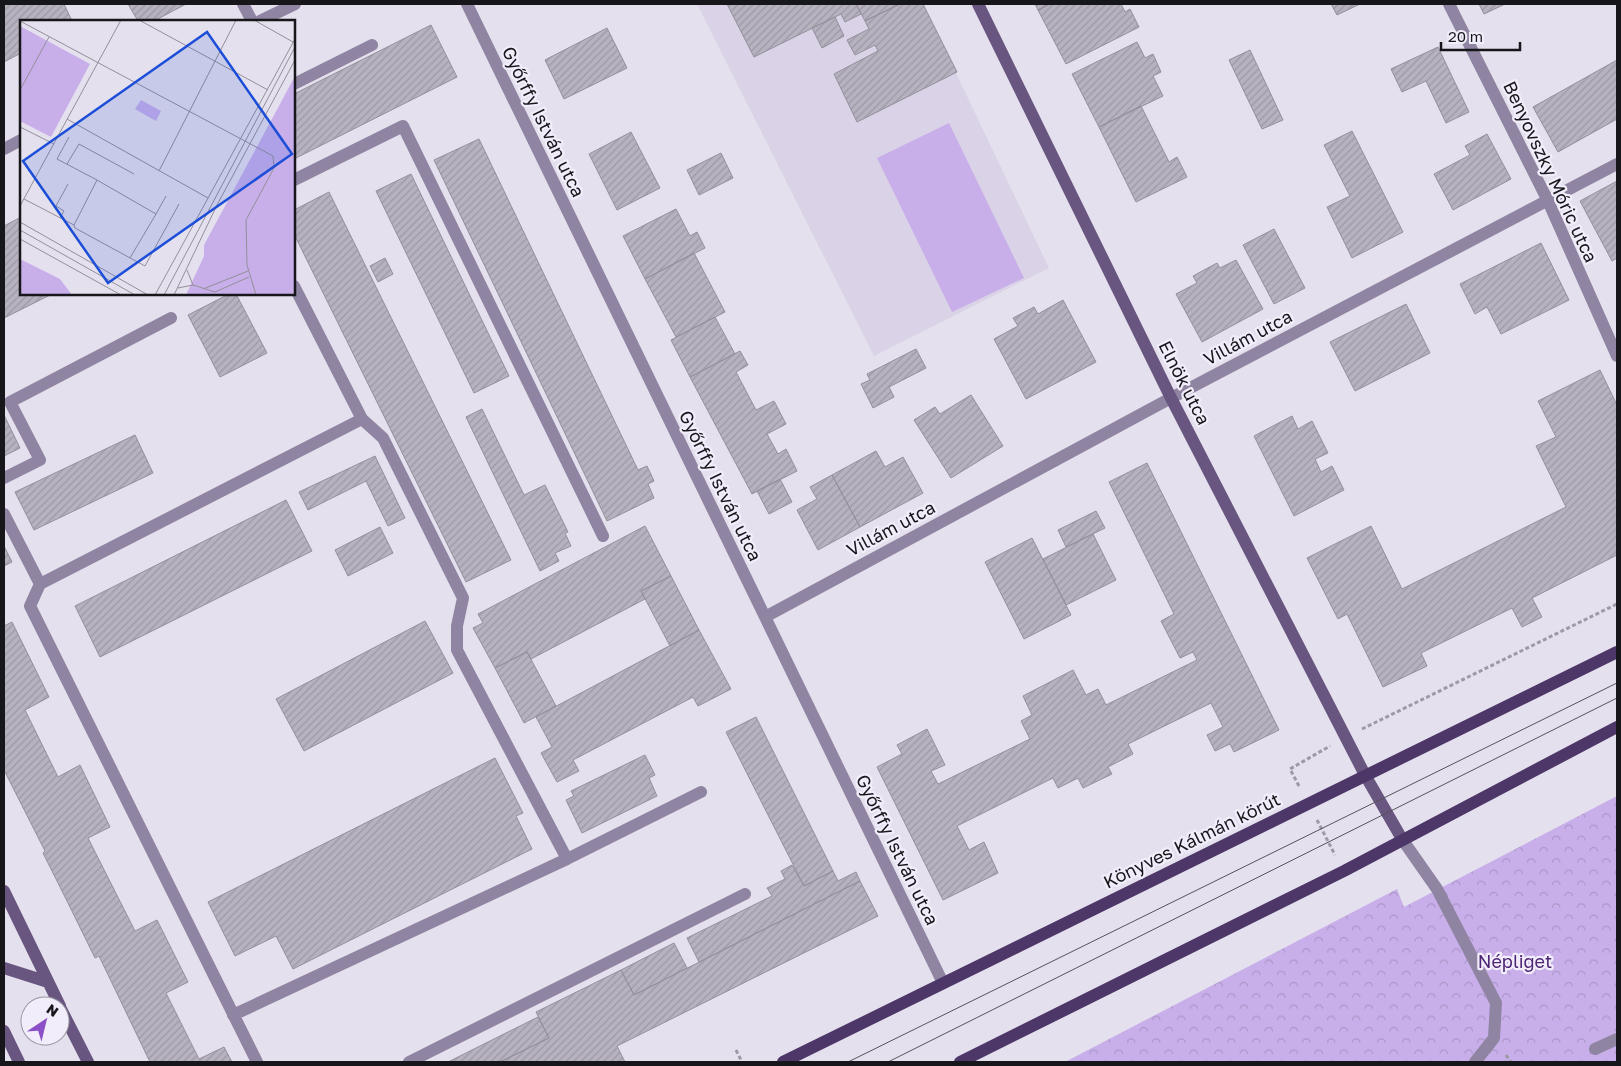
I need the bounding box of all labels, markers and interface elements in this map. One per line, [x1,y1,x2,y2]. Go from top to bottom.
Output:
inset map [20,20,295,295]
scale bar [1441,20,1520,52]
text: 20 m [1448,27,1483,45]
street label: Győrffy István utca [498,43,590,201]
street label: Benyovszky Móric utca [1499,77,1603,266]
street label: Villám utca [1200,305,1296,370]
street label: Elnök utca [1154,337,1215,428]
street label: Győrffy István utca [675,407,767,565]
street label: Villám utca [843,496,939,561]
street label: Győrffy István utca [852,771,944,929]
street label: Könyves Kálmán körút [1100,788,1284,892]
park label: Népliget [1478,950,1552,972]
north arrow [20,996,70,1046]
text: N [44,1000,62,1020]

